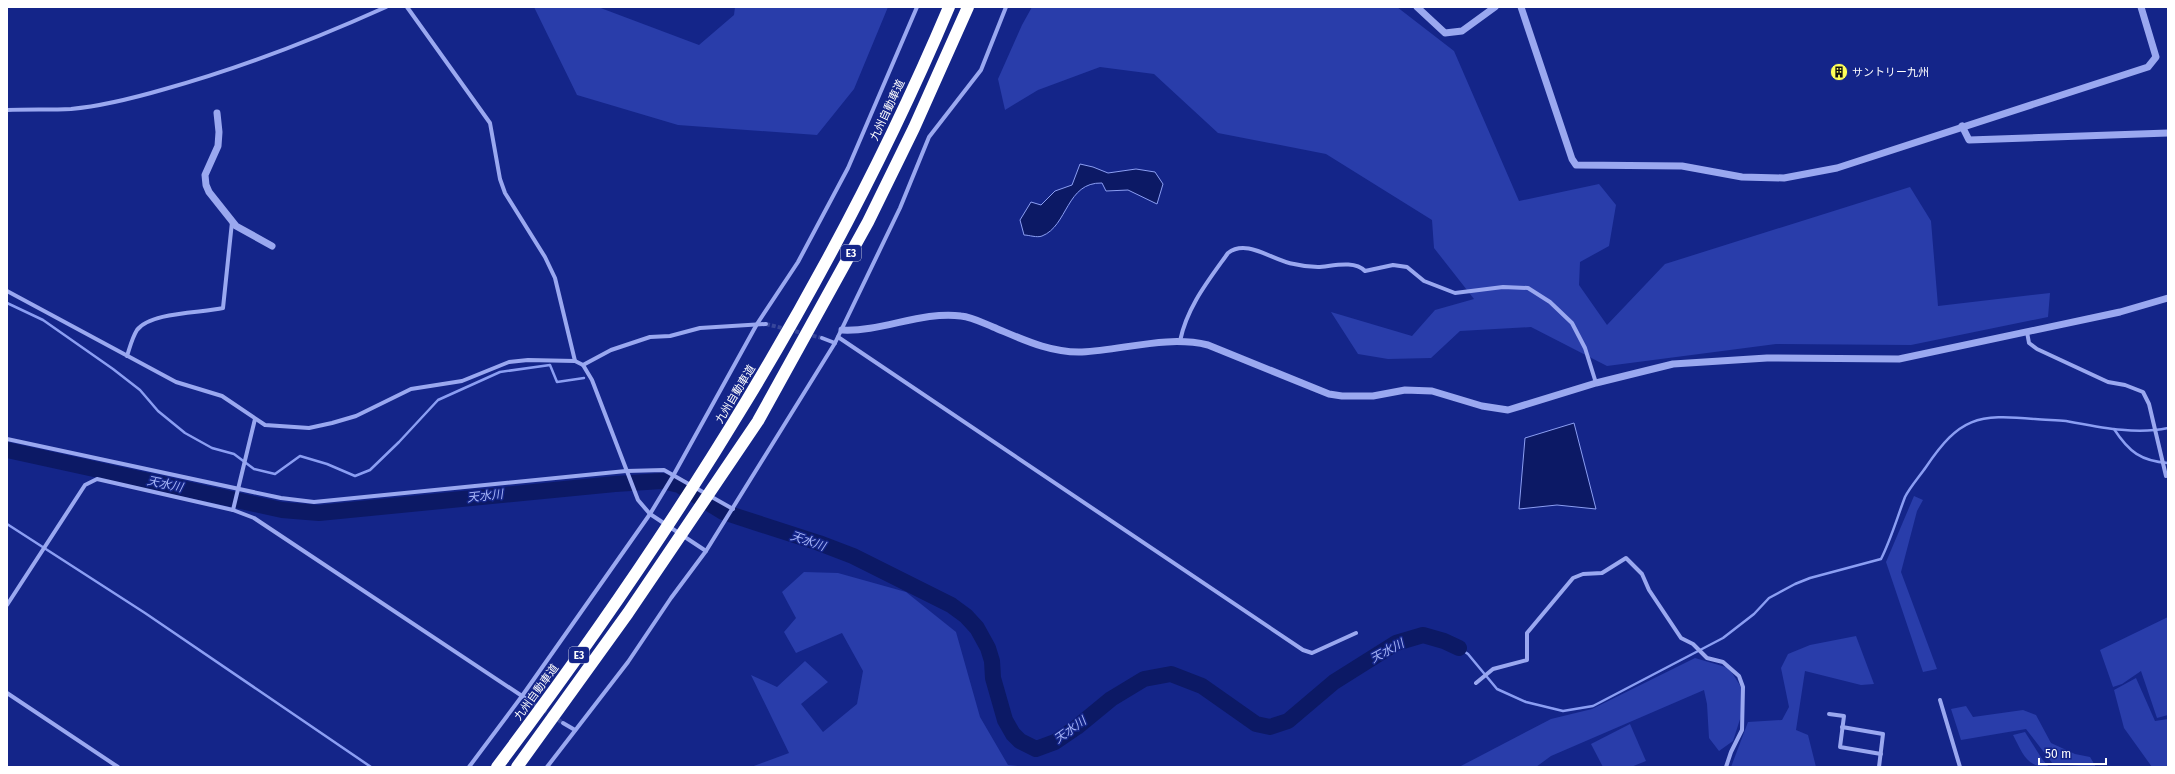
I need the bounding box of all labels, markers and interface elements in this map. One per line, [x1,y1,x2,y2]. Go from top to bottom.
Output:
building icon: サントリー九州 [1829,62,1849,82]
place label: サントリー九州 [1852,66,1929,79]
street label: 九州自動車道 [868,78,907,143]
road number: E3 [841,245,861,261]
street label: 九州自動車道 [713,363,758,426]
water label: 天水川 [146,473,186,495]
water label: 天水川 [466,487,506,505]
water label: 天水川 [789,529,829,554]
water label: 天水川 [1368,635,1408,666]
road number: E3 [569,647,589,663]
street label: 九州自動車道 [512,662,561,723]
water label: 天水川 [1051,713,1090,746]
scale bar [2039,740,2106,766]
text: 50 m [2045,747,2071,761]

